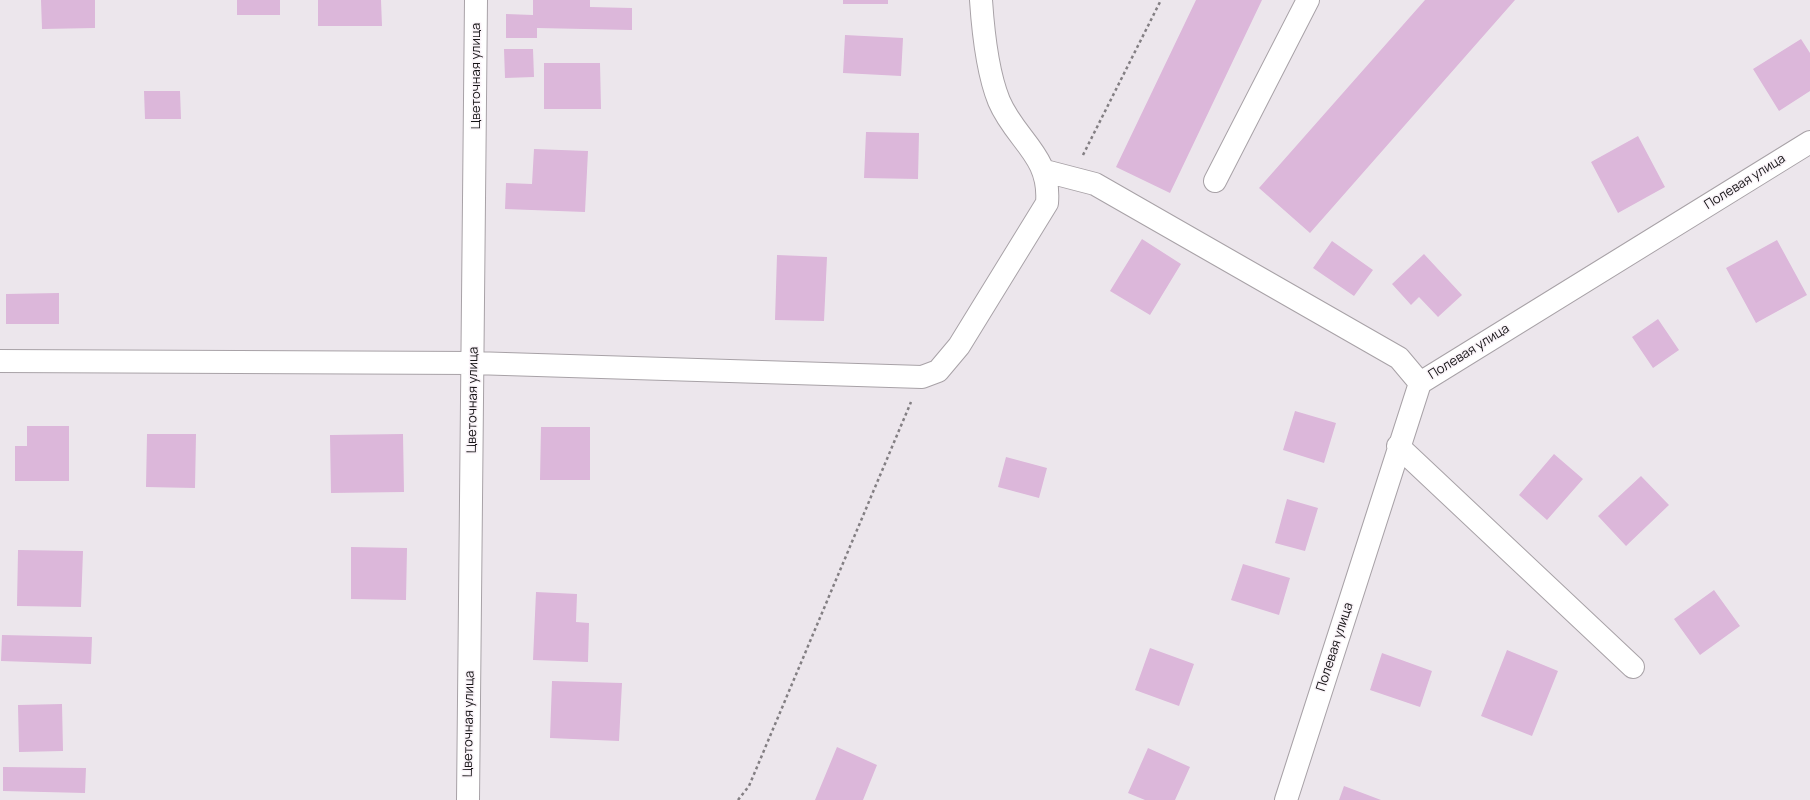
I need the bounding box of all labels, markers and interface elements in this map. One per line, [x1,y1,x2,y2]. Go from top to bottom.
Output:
street label: Цветочная улица [468,23,484,129]
street label: Полевая улица [1702,151,1788,213]
street label: Полевая улица [1426,321,1512,383]
street label: Цветочная улица [464,347,482,453]
street label: Полевая улица [1313,601,1357,693]
street label: Цветочная улица [460,671,478,777]

